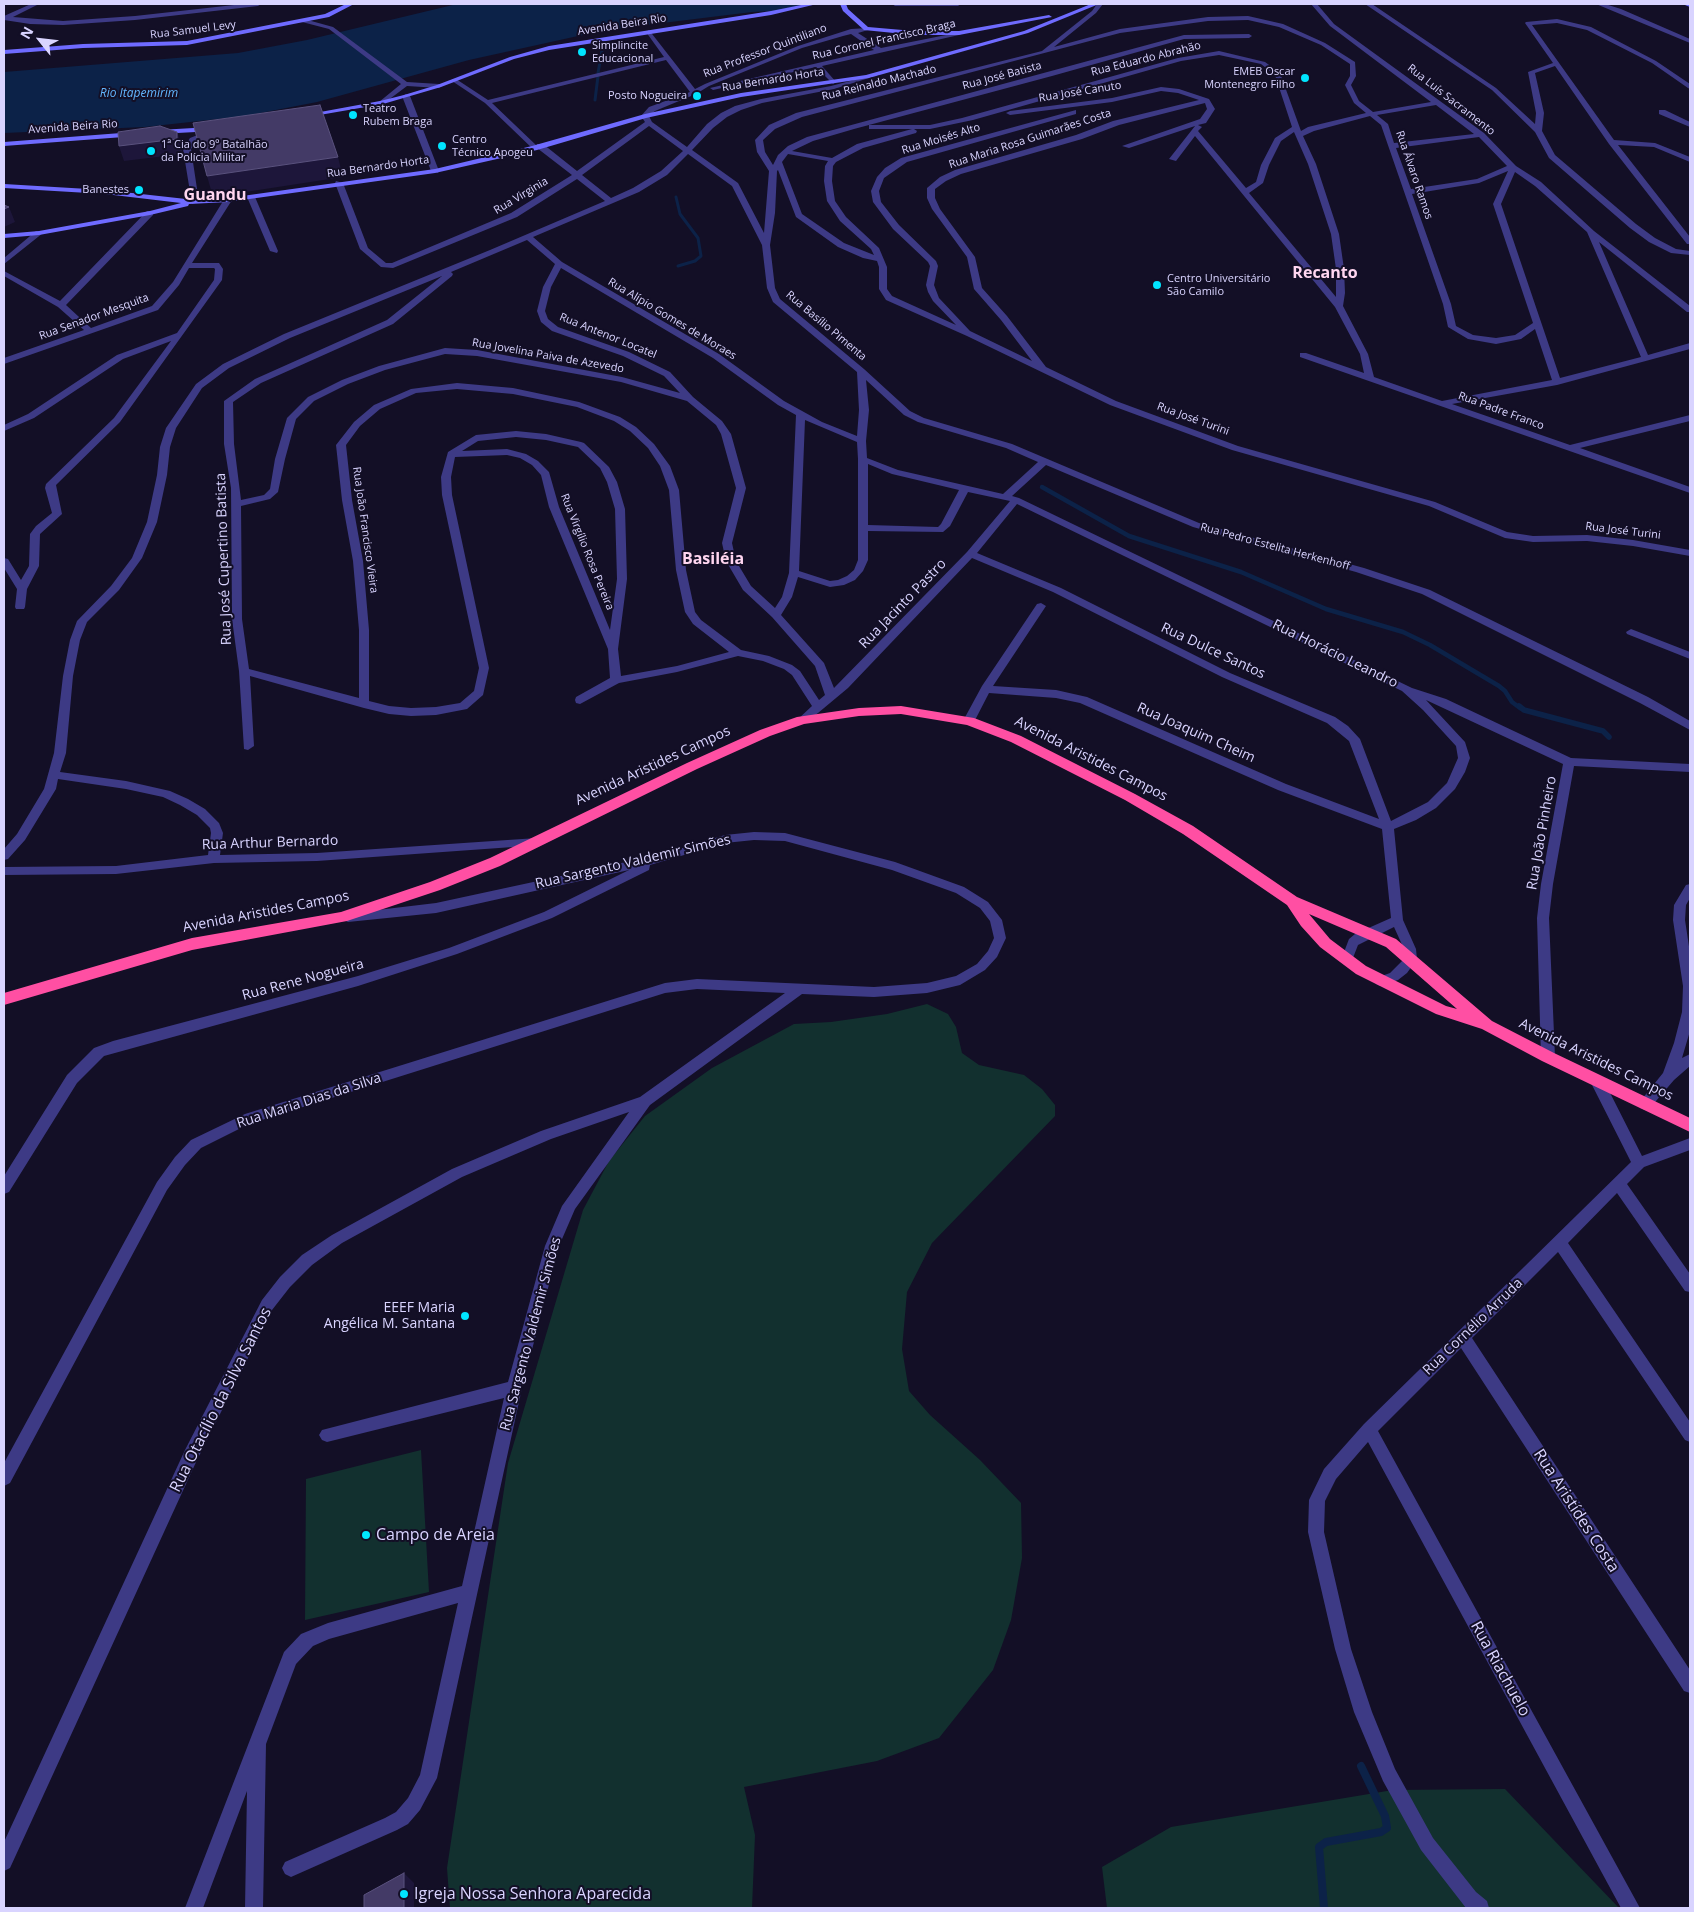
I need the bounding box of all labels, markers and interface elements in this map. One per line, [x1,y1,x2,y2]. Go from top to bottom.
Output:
street label: Avenida Beira Rio [577,11,667,39]
north arrow [15,15,65,65]
street label: Rua Coronel Francisco Braga [811,17,957,63]
street label: Rua Samuel Levy [149,18,237,42]
street label: Rua Professor Quintiliano [701,21,829,81]
text: N [15,23,38,42]
place label: Simplincite Educacional [592,39,653,65]
street label: Rua Eduardo Abrahão [1090,39,1202,79]
marker: Simplincite Educacional [576,46,588,58]
street label: Rua José Batista [961,59,1043,93]
street label: Rua Reinaldo Machado [820,62,938,104]
street label: Rua Luís Sacramento [1405,62,1497,138]
street label: Rua Bernardo Horta [721,65,825,95]
place label: EMEB Oscar Montenegro Filho [1204,65,1295,91]
marker: EMEB Oscar Montenegro Filho [1299,72,1311,84]
street label: Rua José Canuto [1038,79,1122,105]
water label: Rio Itapemirim [100,87,178,101]
place label: Posto Nogueira [608,89,687,103]
marker: Posto Nogueira [691,90,703,102]
place label: Teatro Rubem Braga [363,102,432,128]
street label: Rua Maria Rosa Guimarães Costa [947,106,1113,172]
marker: Teatro Rubem Braga [347,109,359,121]
street label: Avenida Beira Rio [28,117,118,137]
street label: Rua Moisés Alto [900,121,982,157]
street label: Rua Álvaro Ramos [1393,129,1435,221]
place label: Centro Técnico Apogeu [452,133,533,159]
place label: 1ª Cia do 9º Batalhão da Polícia Militar [161,138,268,164]
marker: Centro Técnico Apogeu [436,140,448,152]
marker: 1ª Cia do 9º Batalhão da Polícia Militar [145,145,157,157]
street label: Rua Bernardo Horta [326,153,430,181]
street label: Rua Virginia [492,175,550,217]
place label: Banestes [82,183,129,197]
marker: Banestes [133,184,145,196]
district label: Guandu [184,185,246,205]
district label: Recanto [1292,263,1358,283]
place label: Centro Universitário São Camilo [1167,272,1270,298]
street label: Rua Alípio Gomes de Moraes [605,275,739,363]
marker: Centro Universitário São Camilo [1151,279,1163,291]
street label: Rua Basílio Pimenta [783,288,869,364]
street label: Rua Senador Mesquita [37,291,151,343]
street label: Rua Antenor Locatel [557,310,659,362]
street label: Rua Jovelina Paiva de Azevedo [471,336,625,376]
street label: Rua Padre Franco [1456,389,1546,433]
street label: Rua José Turini [1155,400,1231,438]
street label: Rua João Francisco Vieira [350,466,380,594]
street label: Rua José Cupertino Batista [213,473,235,645]
street label: Rua Virgílio Rosa Pereira [558,492,616,612]
street label: Rua José Turini [1585,520,1661,542]
street label: Rua Pedro Estelita Herkenhoff [1199,521,1351,573]
district label: Basiléia [682,549,744,569]
street label: Rua Jacinto Pastro [856,556,950,652]
street label: Rua Horácio Leandro [1270,616,1400,692]
street label: Rua Dulce Santos [1158,619,1268,683]
street label: Rua Joaquim Cheim [1134,699,1258,767]
street label: Avenida Aristides Campos [1012,713,1170,805]
street label: Avenida Aristides Campos [573,723,733,809]
street label: Rua João Pinheiro [1524,775,1560,891]
street label: Rua Sargento Valdemir Simões [534,831,732,893]
street label: Rua Arthur Bernardo [202,832,338,854]
street label: Avenida Aristides Campos [181,888,351,936]
street label: Rua Rene Nogueira [240,956,366,1004]
street label: Avenida Aristides Campos [1516,1015,1676,1105]
street label: Rua Maria Dias da Silva [235,1070,383,1132]
street label: Rua Sargento Valdemir Simões [497,1235,565,1433]
street label: Rua Cornélio Arruda [1420,1275,1526,1379]
place label: EEEF Maria Angélica M. Santana [324,1300,455,1332]
street label: Rua Otacílio da Silva Santos [166,1305,276,1495]
marker: EEEF Maria Angélica M. Santana [459,1310,471,1322]
street label: Rua Aristídes Costa [1529,1446,1623,1576]
place label: Campo de Areia [376,1525,495,1545]
marker: Campo de Areia [360,1529,372,1541]
street label: Rua Riachuelo [1466,1618,1534,1720]
place label: Igreja Nossa Senhora Aparecida [414,1884,651,1904]
marker: Igreja Nossa Senhora Aparecida [398,1888,410,1900]

